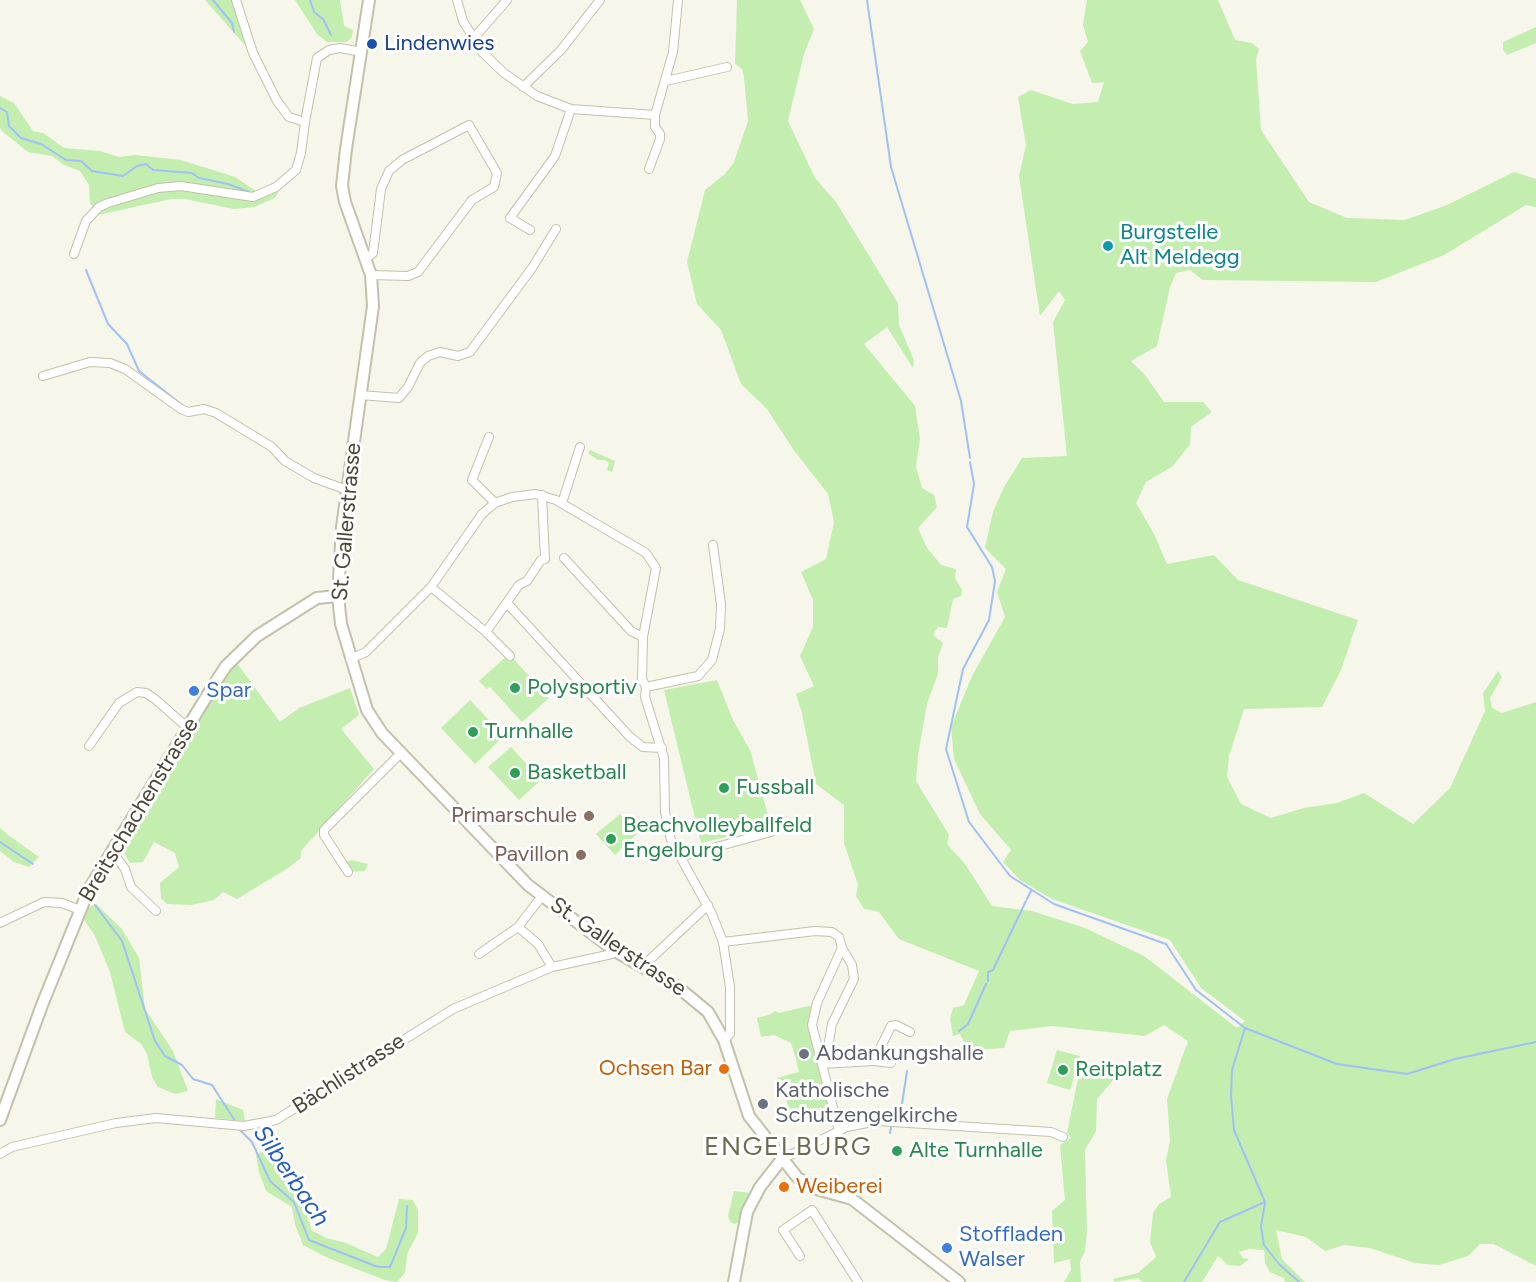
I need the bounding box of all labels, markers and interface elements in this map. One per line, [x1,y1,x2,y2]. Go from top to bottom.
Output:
place label: Lindenwies [384,31,494,57]
marker: Lindenwies [365,37,379,51]
place label: Burgstelle Alt Meldegg [1120,220,1240,272]
marker: Burgstelle Alt Meldegg [1101,239,1115,253]
street label: St. Gallerstrasse [327,442,367,602]
place label: Polysportiv [527,675,637,701]
place label: Spar [206,678,251,704]
marker: Polysportiv [508,681,522,695]
marker: Spar [187,684,201,698]
street label: Breitschachenstrasse [74,713,204,907]
place label: Turnhalle [485,719,573,745]
marker: Turnhalle [466,725,480,739]
place label: Basketball [527,760,626,786]
marker: Basketball [508,766,522,780]
place label: Fussball [736,775,814,801]
marker: Fussball [717,781,731,795]
place label: Primarschule [451,803,577,829]
marker: Primarschule [582,809,596,823]
place label: Beachvolleyballfeld Engelburg [623,813,812,864]
marker: Beachvolleyballfeld Engelburg [604,832,618,846]
place label: Pavillon [494,842,569,868]
marker: Pavillon [574,848,588,862]
street label: St. Gallerstrasse [545,892,691,1002]
street label: Bächlistrasse [288,1028,410,1120]
place label: Abdankungshalle [816,1041,984,1067]
marker: Abdankungshalle [797,1047,811,1061]
place label: Ochsen Bar [599,1056,712,1082]
place label: Reitplatz [1075,1057,1162,1083]
marker: Ochsen Bar [717,1062,731,1076]
marker: Reitplatz [1056,1063,1070,1077]
place label: Katholische Schutzengelkirche [775,1078,958,1130]
marker: Katholische Schutzengelkirche [756,1097,770,1111]
water label: Silberbach [247,1120,335,1232]
district label: ENGELBURG [704,1131,872,1163]
place label: Alte Turnhalle [909,1138,1043,1164]
marker: Alte Turnhalle [890,1144,904,1158]
place label: Weiberei [796,1174,883,1200]
marker: Weiberei [777,1180,791,1194]
place label: Stoffladen Walser [959,1222,1063,1274]
marker: Stoffladen Walser [940,1241,954,1255]

